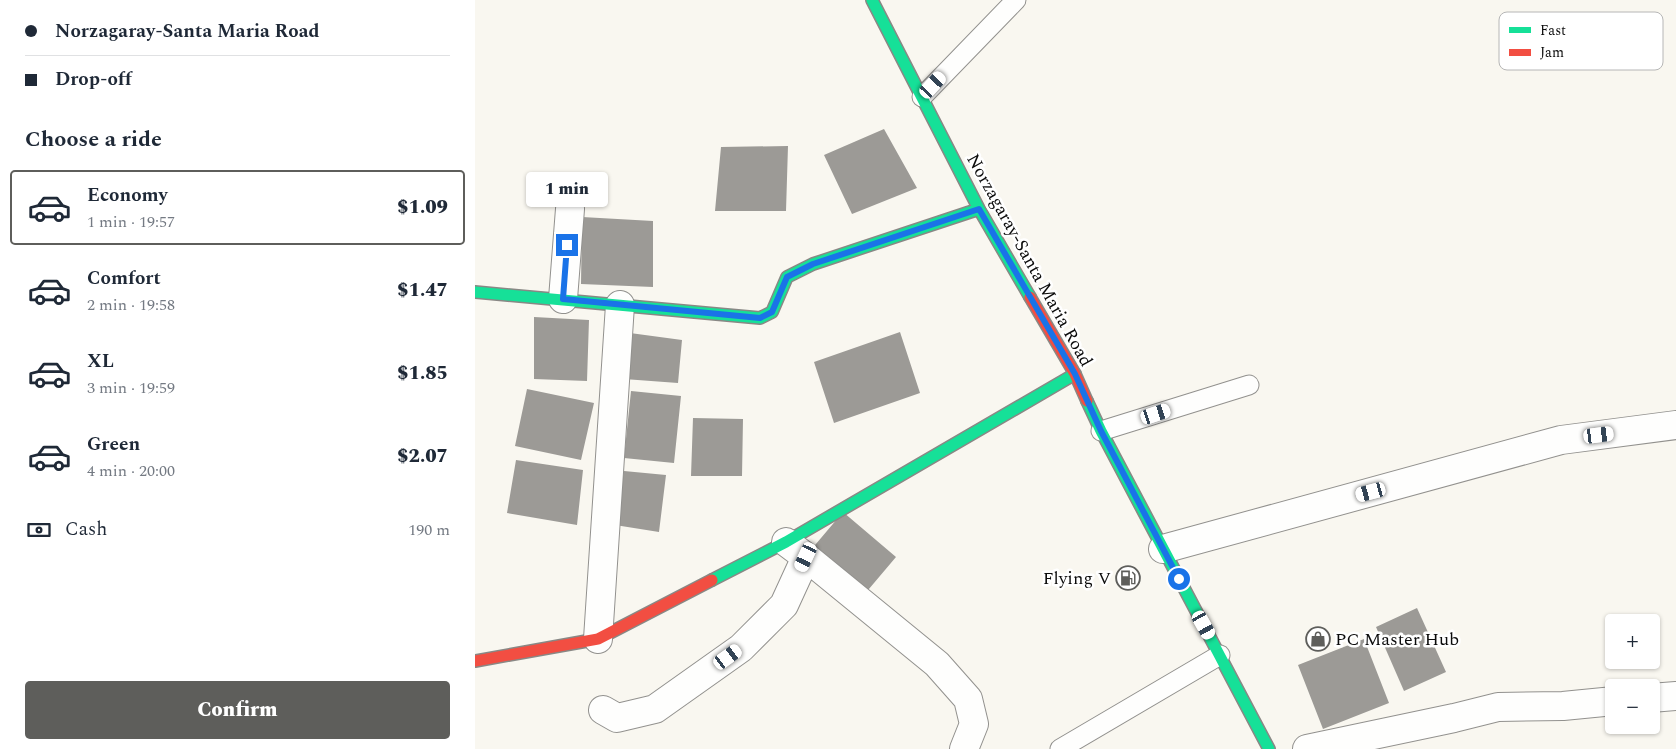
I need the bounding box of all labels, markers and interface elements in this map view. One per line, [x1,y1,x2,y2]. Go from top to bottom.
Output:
legend [1499,12,1663,70]
text: Norzagaray-Santa Maria Road [55,17,320,46]
text: Fast [1540,20,1566,41]
text: Jam [1540,42,1564,63]
text: Drop-off [55,65,132,94]
car [917,69,948,101]
text: Choose a ride [25,123,162,156]
street label: Norzagaray-Santa Maria Road [960,149,1100,372]
callout: 1 min [526,172,608,208]
text: 1 min [545,177,589,201]
text: Economy [87,181,168,210]
icon: car [27,185,72,230]
text: $1.09 [397,193,448,222]
text: 1 min · 19:57 [87,210,175,234]
route end [556,234,578,256]
text: Comfort [87,264,161,293]
icon: car [27,268,72,313]
text: $1.47 [397,276,448,305]
text: 2 min · 19:58 [87,293,175,317]
text: XL [87,347,114,376]
icon: car [27,351,72,396]
text: $1.85 [397,359,448,388]
text: 3 min · 19:59 [87,376,175,400]
car [1139,402,1172,426]
car [1583,426,1614,444]
text: Green [87,430,140,459]
icon: car [27,434,72,479]
text: $2.07 [397,442,448,471]
text: 4 min · 20:00 [87,459,175,483]
car [1354,481,1387,503]
text: Cash [65,515,107,544]
icon: cash [25,516,53,544]
text: 190 m [408,518,450,542]
car [792,540,819,574]
place label: Flying V [1043,565,1111,592]
fuel station icon: Flying V [1115,565,1141,591]
route start [1168,568,1190,590]
car [1190,608,1217,642]
map controls [1605,614,1660,734]
button: + [1605,614,1660,669]
shop icon: PC Master Hub [1305,626,1331,652]
place label: PC Master Hub [1335,626,1459,653]
car [711,642,744,672]
button: − [1605,679,1660,734]
button: Confirm [25,681,450,739]

